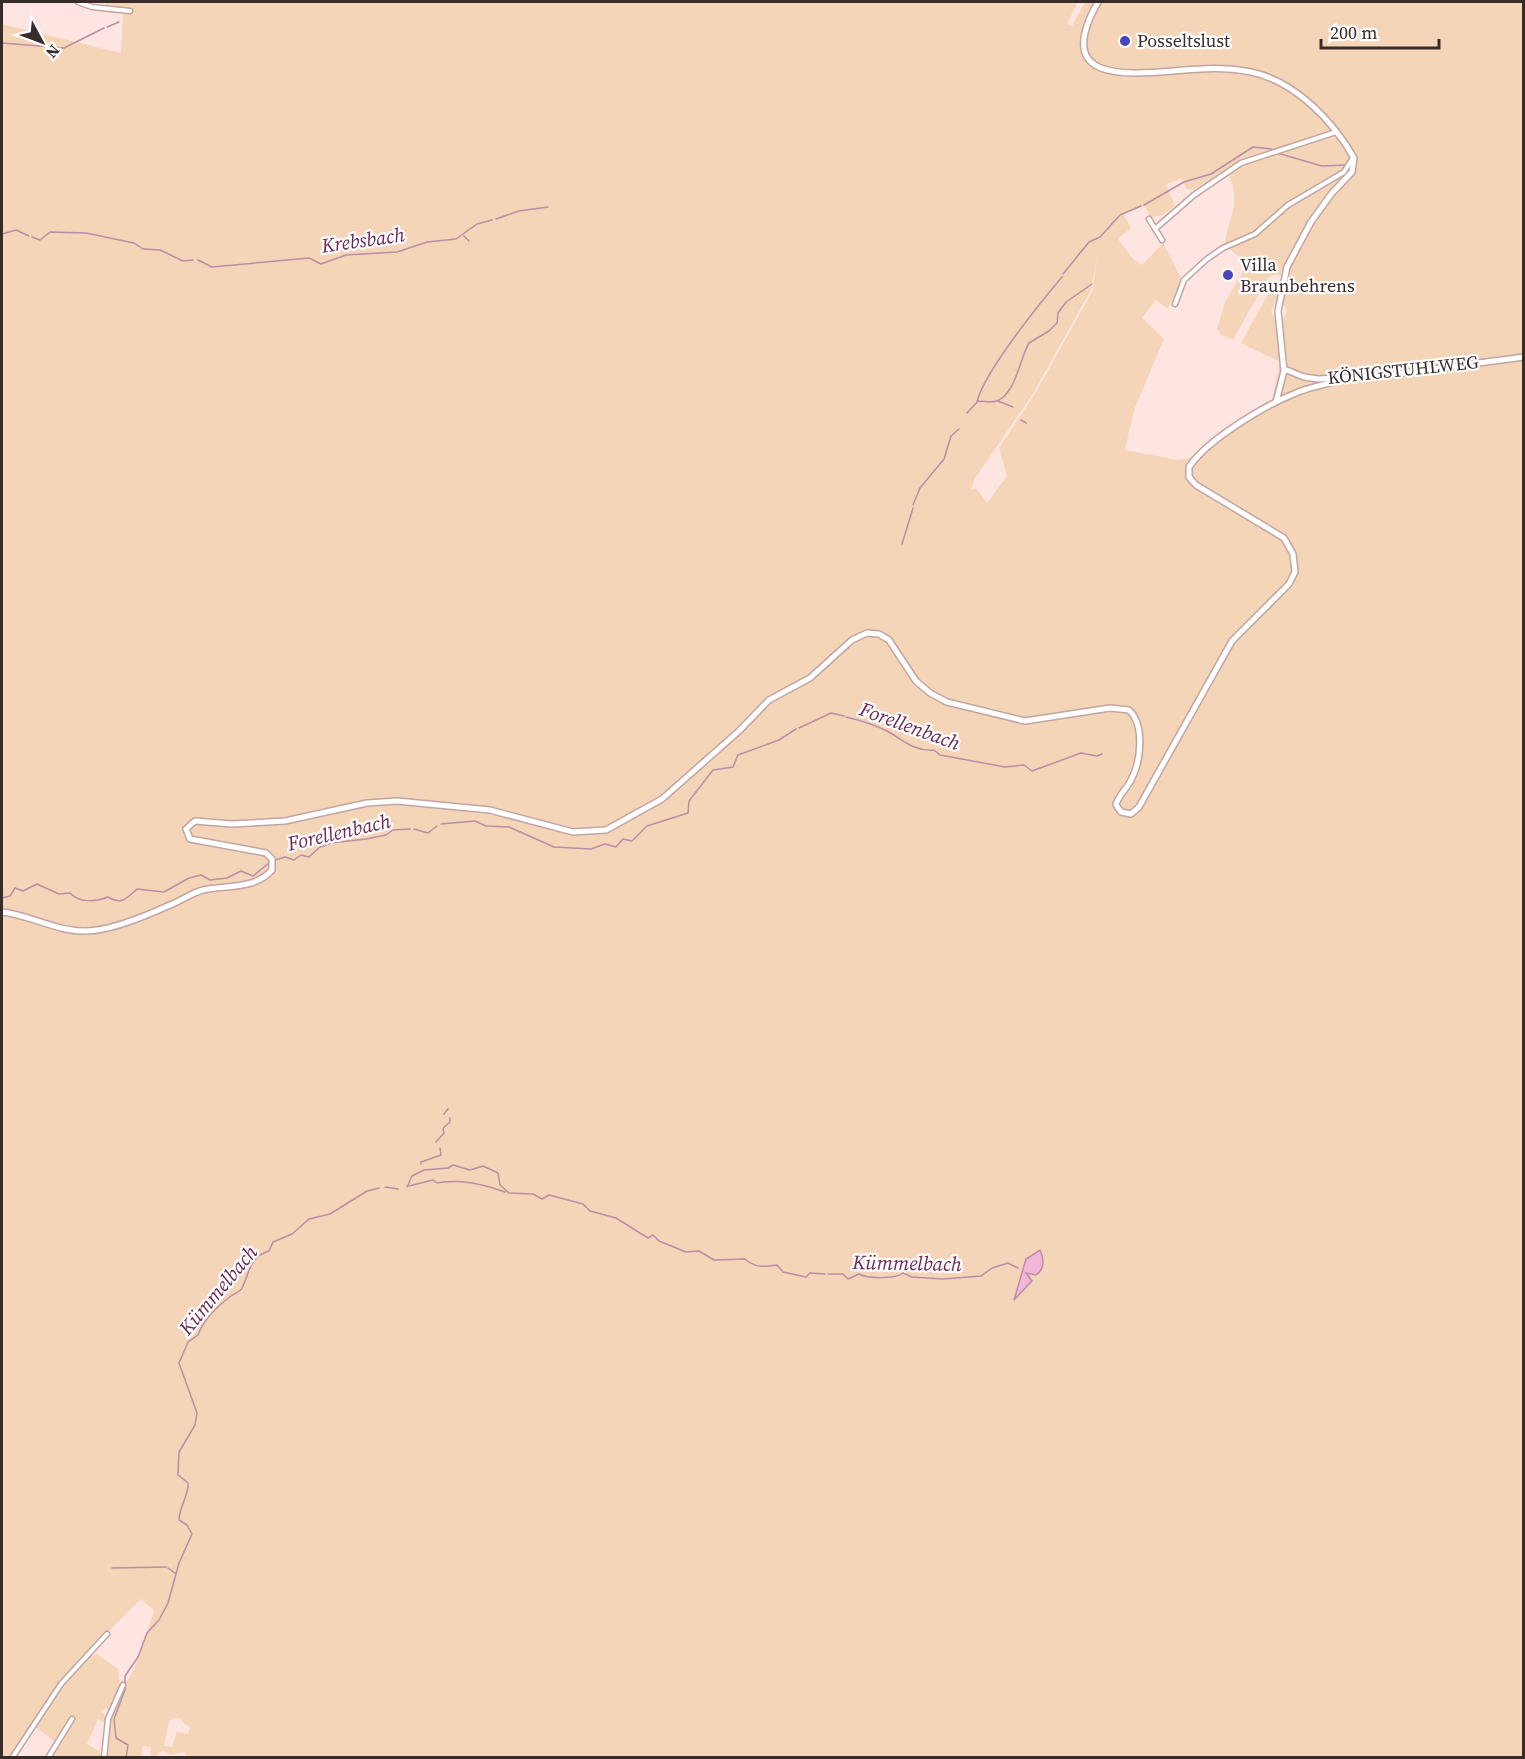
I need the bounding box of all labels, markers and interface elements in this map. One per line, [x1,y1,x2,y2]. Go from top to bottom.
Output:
north arrow [12,12,72,72]
scale bar [1321,12,1440,50]
text: 200 m [1330,20,1377,45]
place label: Posseltslust [1137,28,1230,53]
marker: Posseltslust [1118,34,1132,48]
text: N [41,40,65,64]
water label: Krebsbach [319,220,407,260]
place label: Villa Braunbehrens [1240,252,1355,298]
marker: Villa Braunbehrens [1221,268,1235,282]
street label: KÖNIGSTUHLWEG [1326,349,1480,390]
water label: Forellenbach [855,695,964,757]
water label: Forellenbach [284,807,393,858]
water label: Kümmelbach [171,1239,264,1342]
water label: Kümmelbach [851,1248,962,1278]

